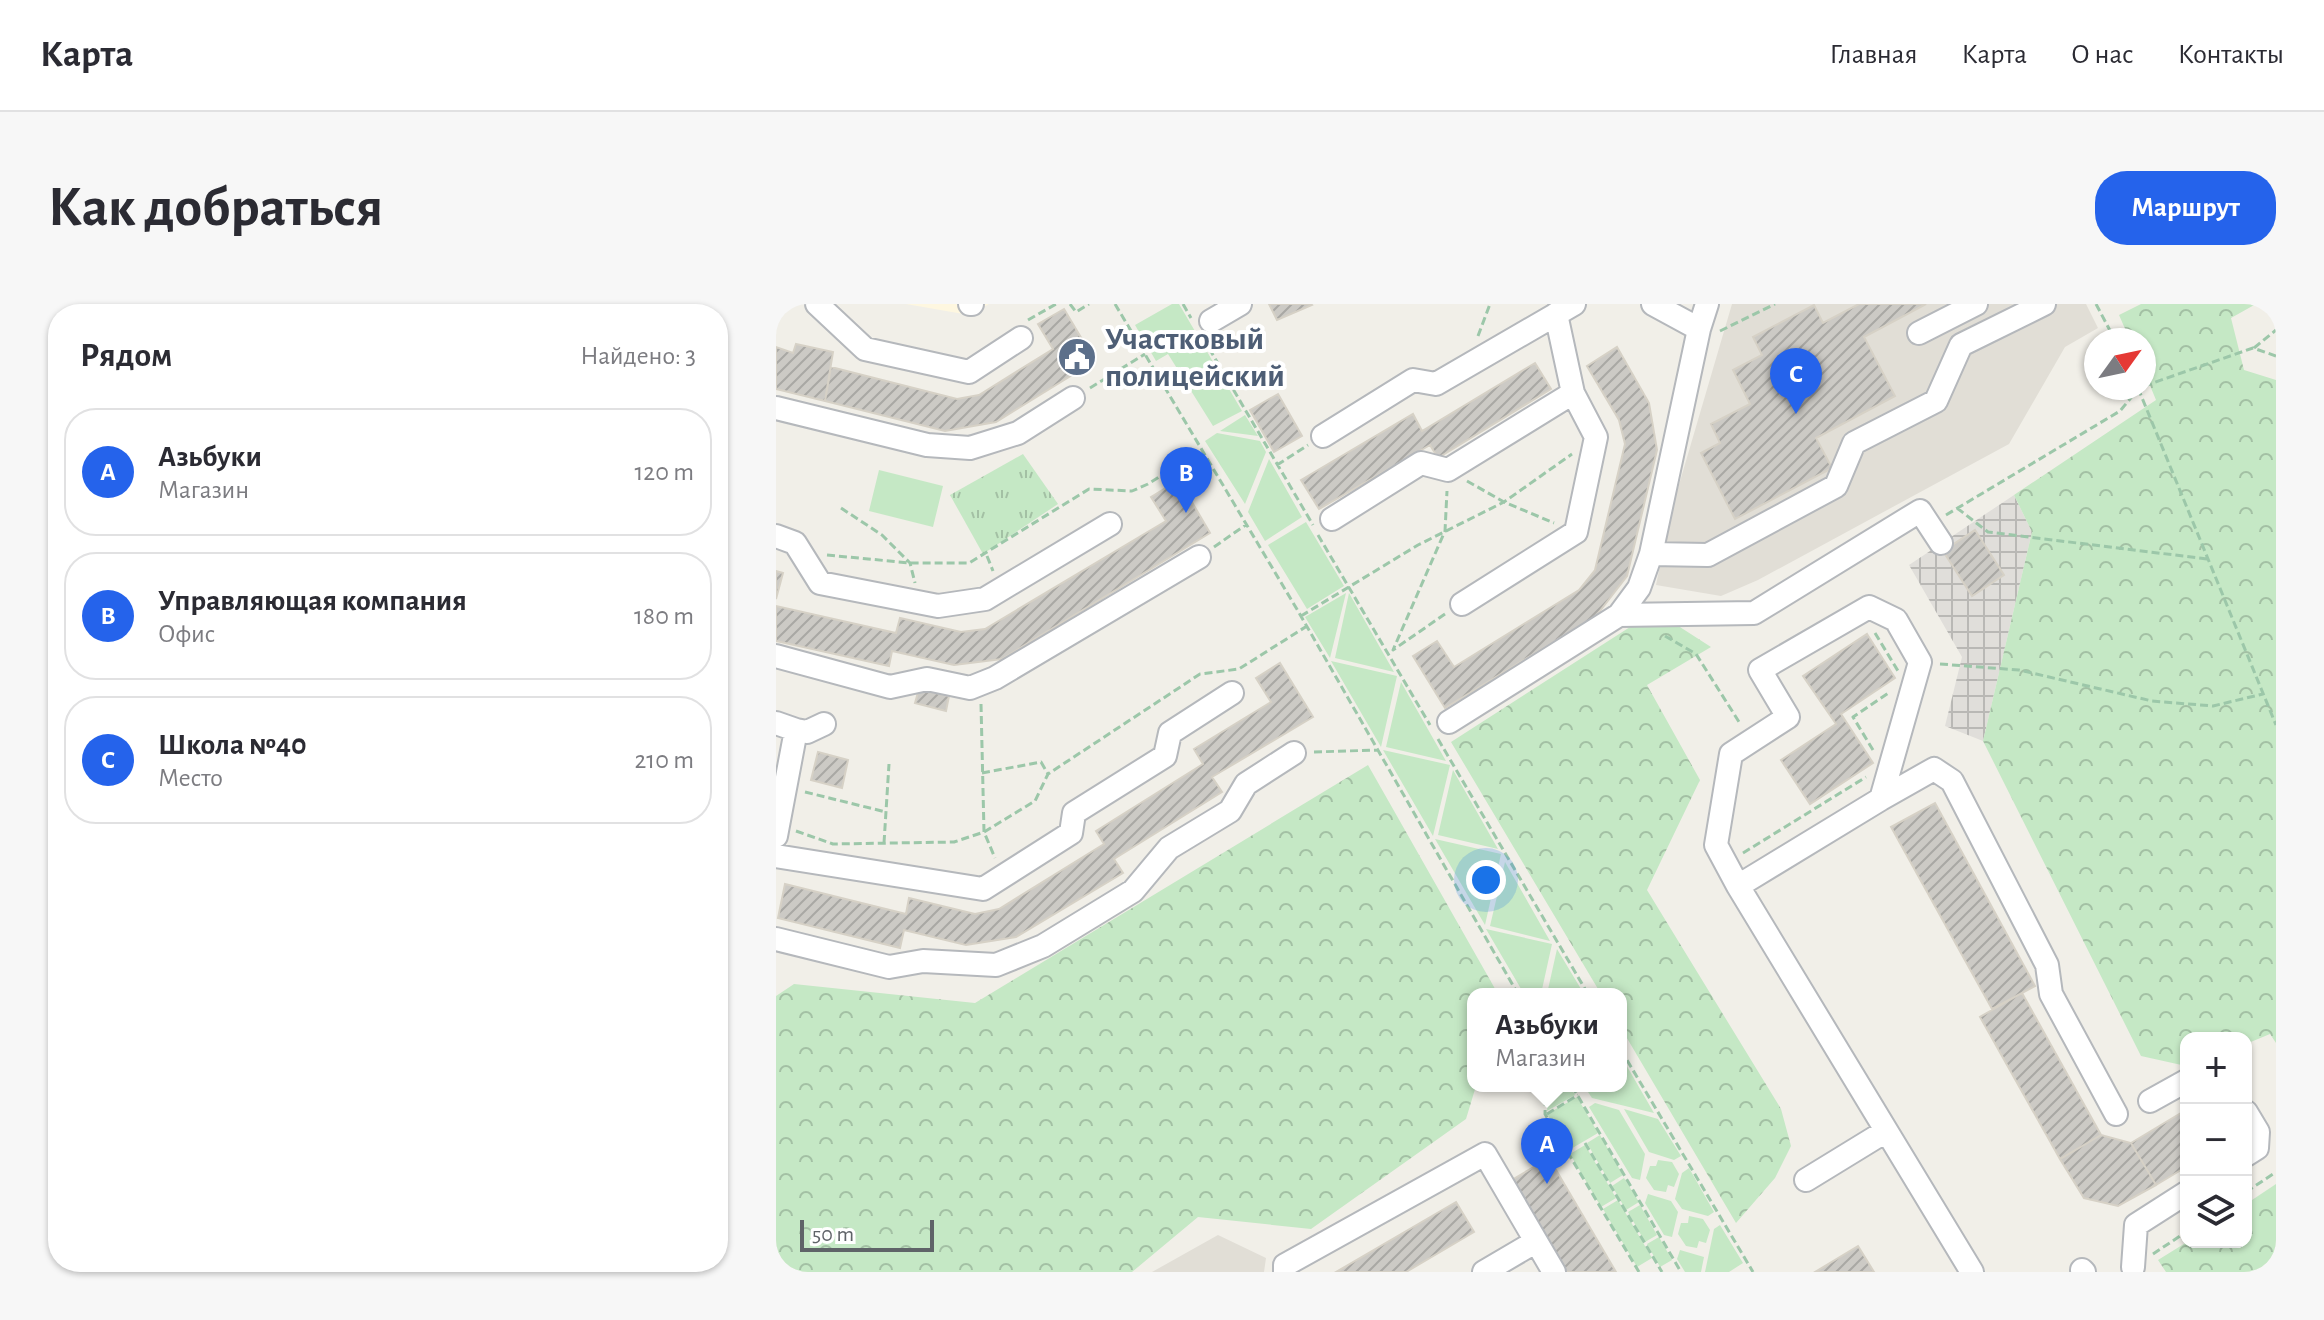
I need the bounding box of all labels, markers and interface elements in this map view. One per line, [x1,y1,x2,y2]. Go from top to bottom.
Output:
text: Карта [40,36,133,74]
text: Главная [1829,41,1917,69]
text: Карта [1961,41,2027,69]
text: О нас [2071,41,2134,69]
text: Контакты [2178,41,2284,69]
button: Маршрут [2095,171,2276,245]
text: Как добраться [48,180,383,236]
place label: Участковый полицейский [1105,323,1285,392]
north arrow [2084,328,2156,400]
public building icon: Участковый полицейский [1056,336,1098,378]
text: Рядом [80,339,172,373]
text: Найдено: 3 [580,343,696,369]
pin: C [1770,348,1822,414]
text: Азьбуки [158,442,262,472]
pin: B [1160,447,1212,513]
text: A [100,459,116,485]
text: 120 m [634,459,694,485]
text: Магазин [158,477,249,503]
text: Управляющая компания [158,586,467,616]
text: B [100,603,116,629]
text: 180 m [634,603,694,629]
text: Офис [158,621,215,647]
text: Школа №40 [158,730,307,760]
text: C [101,747,115,773]
text: 210 m [634,747,694,773]
text: Место [158,765,223,791]
your location [1466,860,1506,900]
popup [1467,988,1627,1092]
text: Азьбуки [1495,1010,1599,1040]
map controls [2180,1032,2252,1248]
button: + [2180,1032,2252,1104]
text: Магазин [1495,1045,1586,1071]
button: − [2180,1104,2252,1176]
pin: A [1521,1118,1573,1184]
button: layers [2180,1176,2252,1248]
scale bar [800,1216,934,1252]
text: 50 m [812,1223,854,1245]

